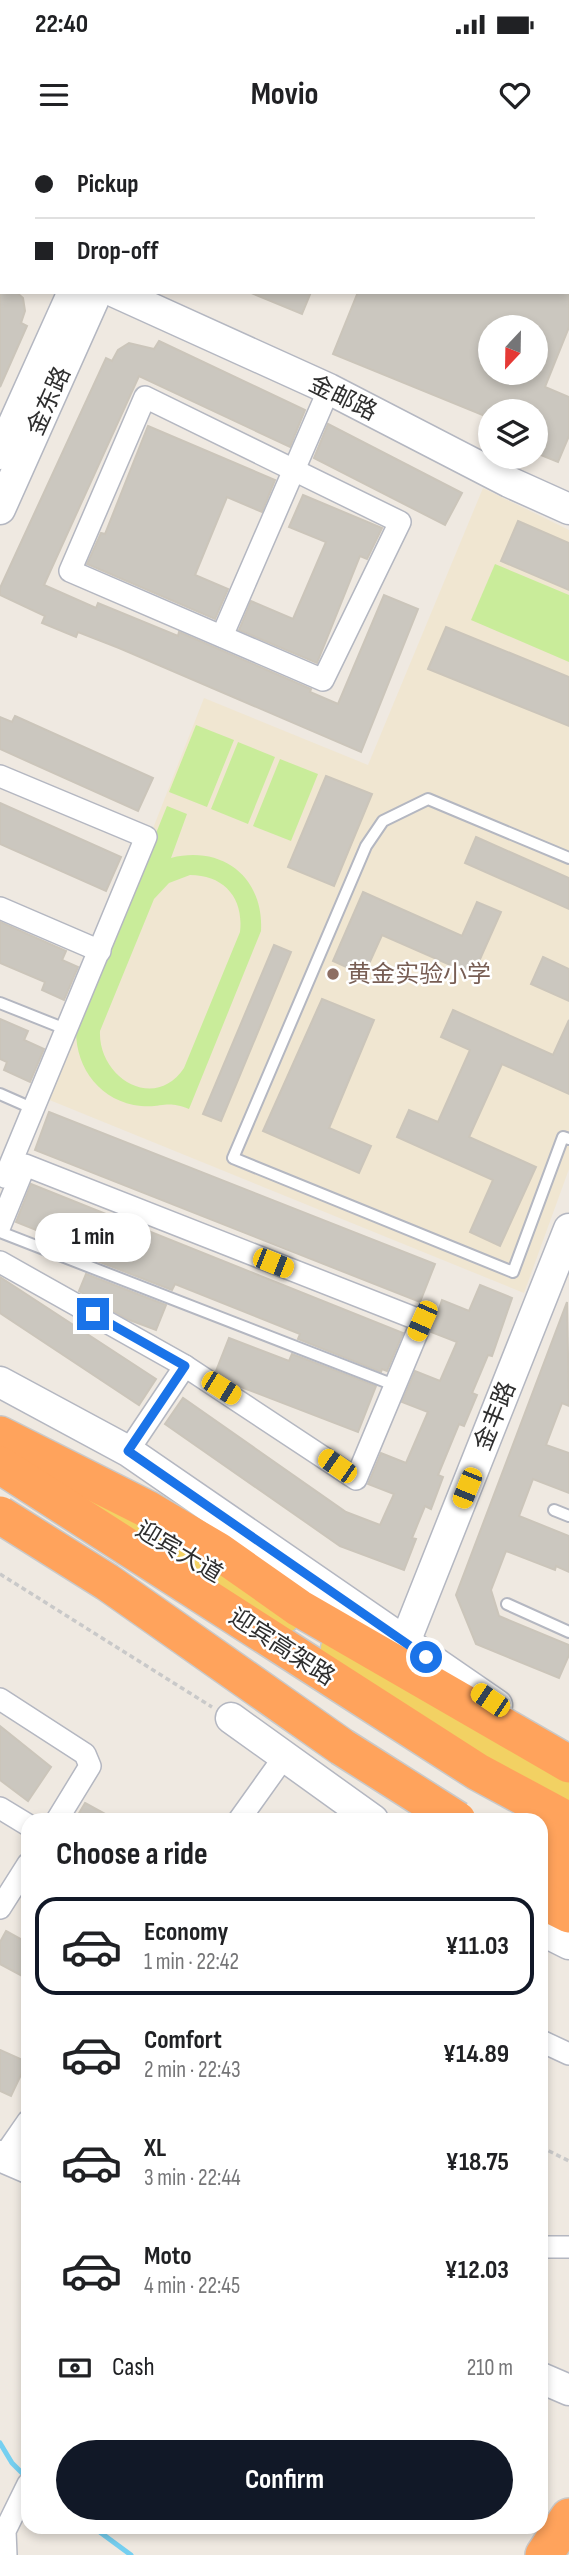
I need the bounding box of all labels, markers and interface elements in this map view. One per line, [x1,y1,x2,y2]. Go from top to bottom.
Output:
text: 22:40 [35,9,88,40]
text: Movio [251,75,318,114]
icon: menu [35,76,73,114]
icon: heart [496,76,534,114]
text: Pickup [77,169,139,200]
text: Drop-off [77,236,158,267]
north arrow [478,315,548,385]
map controls [478,315,548,469]
street label: 金东路 [21,362,77,440]
street label: 金邮路 [304,369,382,427]
button: layers [478,399,548,469]
place label: 黄金实验小学 [347,960,491,989]
marker: 黄金实验小学 [325,966,341,982]
callout: 1 min [35,1212,151,1262]
text: 1 min [72,1223,114,1251]
car [250,1245,297,1281]
route end [77,1298,109,1330]
car [404,1298,441,1344]
car [198,1368,245,1408]
street label: 金丰路 [468,1377,522,1455]
car [314,1445,361,1487]
car [450,1465,485,1511]
street label: 迎宾大道 [130,1515,228,1589]
street label: 迎宾高架路 [224,1602,340,1692]
route start [410,1641,442,1673]
car [467,1680,514,1720]
text: Choose a ride [56,1835,208,1874]
icon: car [60,1915,123,1978]
text: Economy [144,1917,228,1948]
text: ¥11.03 [445,1931,509,1962]
text: 1 min · 22:42 [144,1948,239,1976]
icon: car [60,2023,123,2086]
text: Comfort [144,2025,222,2056]
text: ¥14.89 [443,2039,509,2070]
text: 2 min · 22:43 [144,2056,241,2084]
icon: car [60,2131,123,2194]
text: XL [144,2133,166,2164]
text: ¥18.75 [446,2147,509,2178]
text: 3 min · 22:44 [144,2164,241,2192]
icon: car [60,2239,123,2302]
text: Moto [144,2241,192,2272]
text: ¥12.03 [444,2255,509,2286]
text: 4 min · 22:45 [144,2272,240,2300]
icon: cash [56,2349,94,2387]
text: Cash [112,2352,155,2383]
text: 210 m [467,2354,513,2382]
button: Confirm [56,2440,513,2520]

